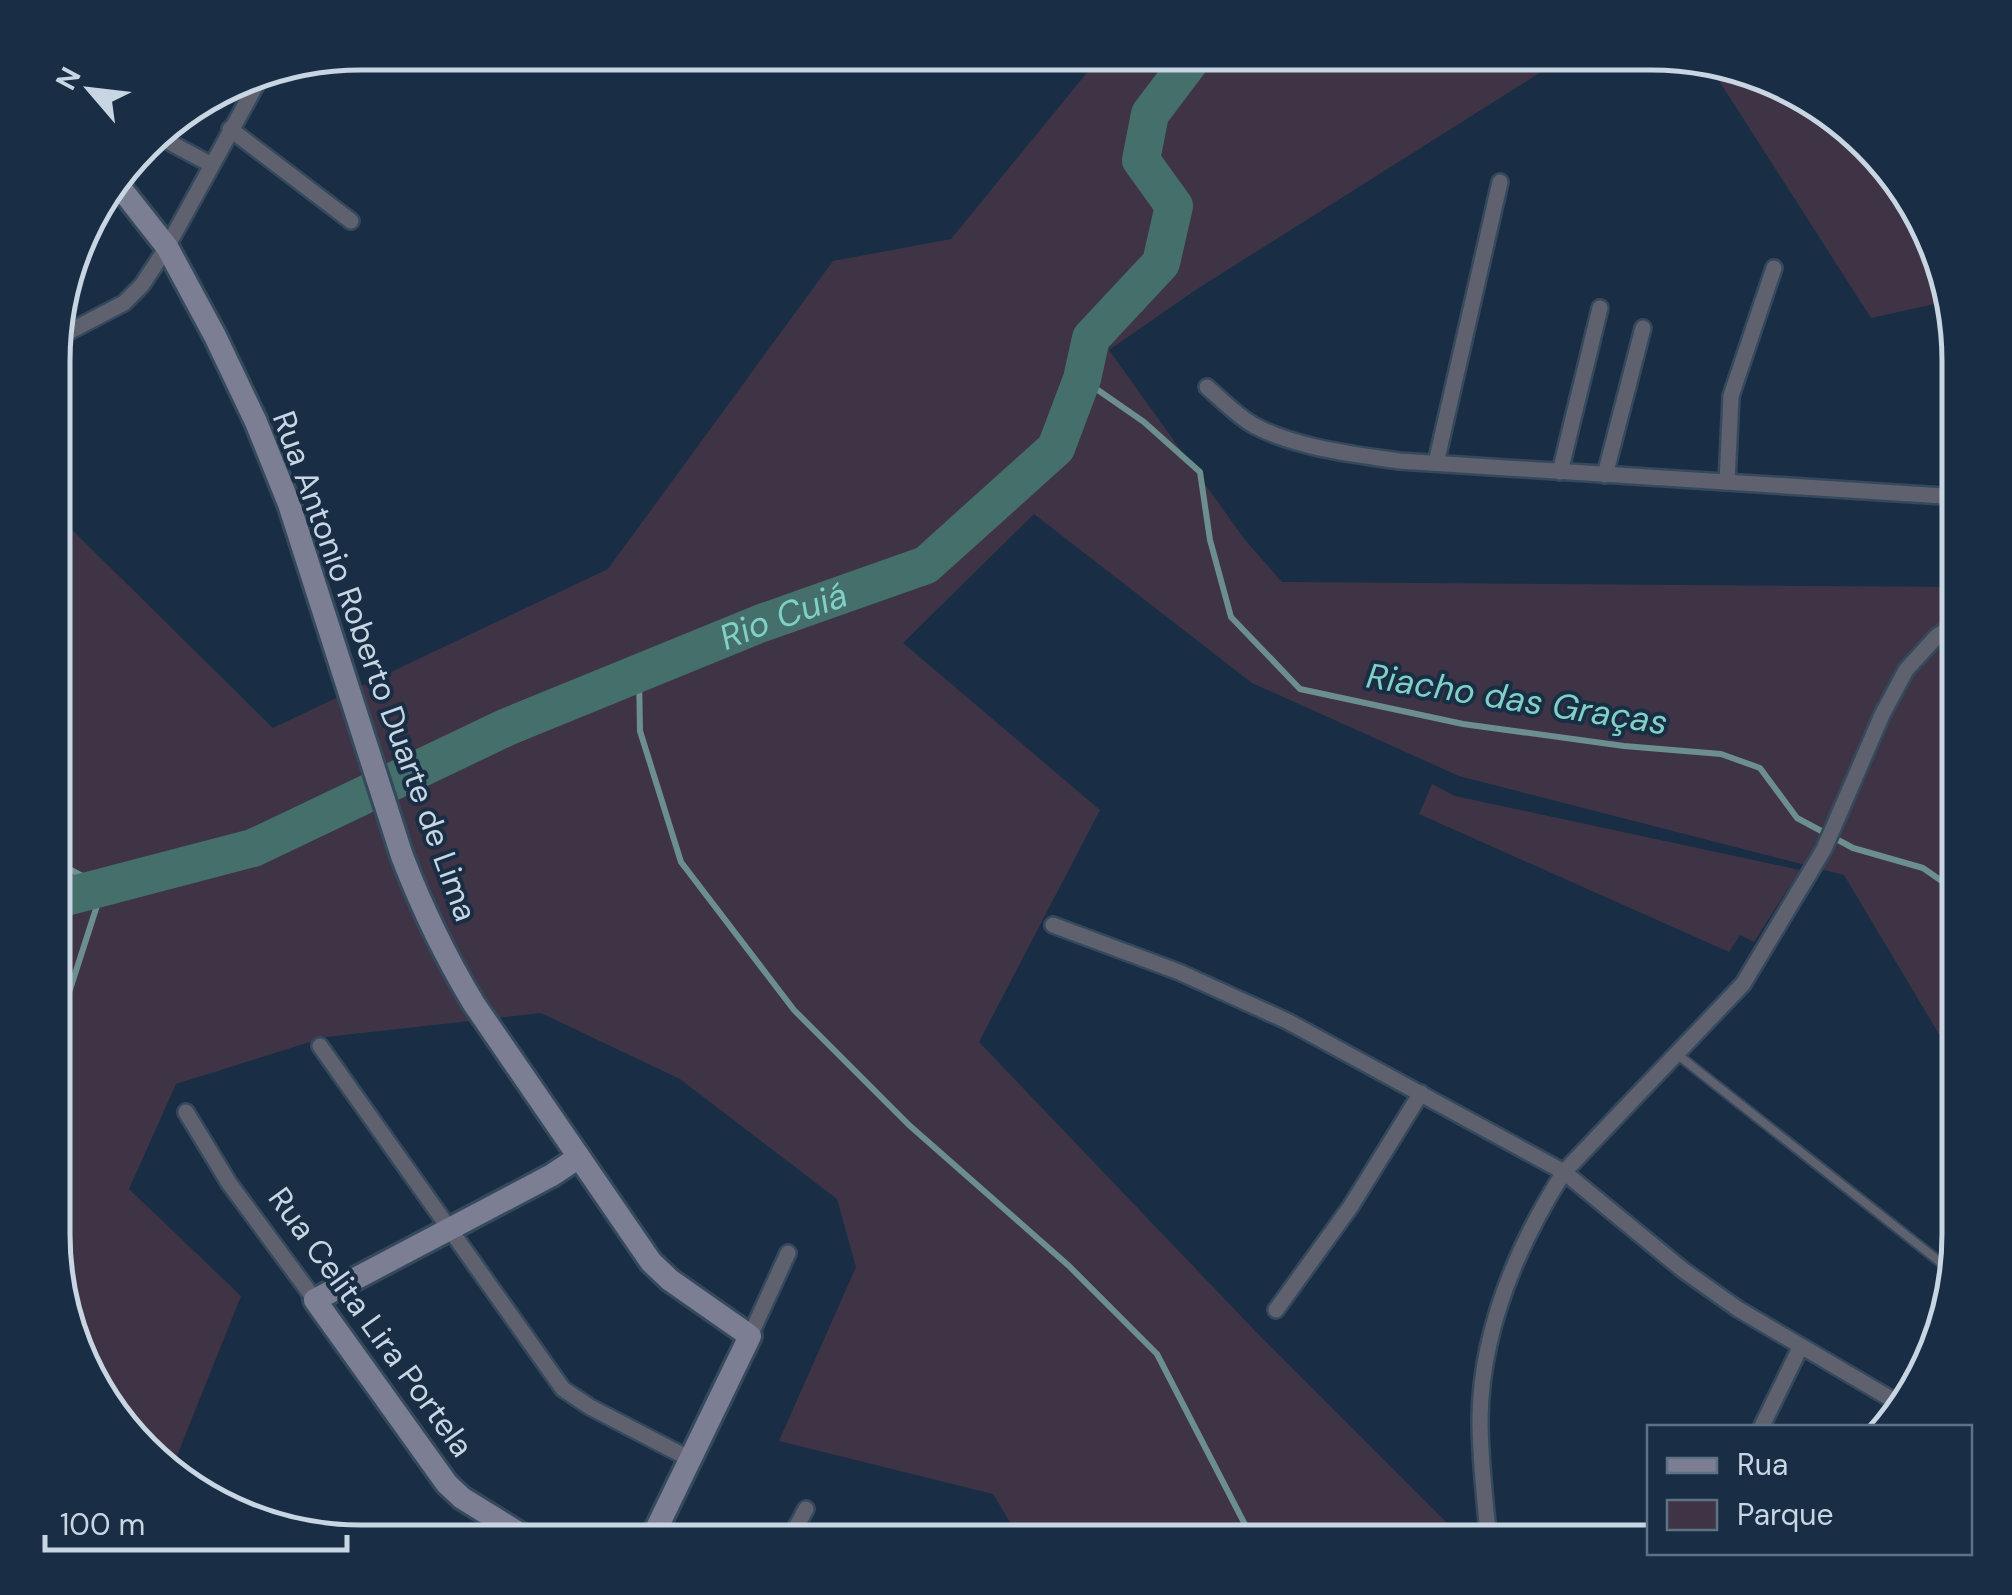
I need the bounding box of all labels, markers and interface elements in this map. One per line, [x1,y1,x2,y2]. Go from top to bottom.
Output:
north arrow [40,40,140,140]
text: N [47,61,89,96]
street label: Rua Antonio Roberto Duarte de Lima [263,405,487,927]
water label: Rio Cuiá [713,572,854,661]
water label: Riacho das Graças [1363,652,1671,746]
street label: Rua Celita Lira Portela [259,1179,483,1465]
legend [1647,1425,1972,1555]
text: Rua [1737,1445,1788,1484]
scale bar [45,1490,348,1552]
text: Parque [1737,1495,1834,1534]
text: 100 m [60,1505,145,1544]

